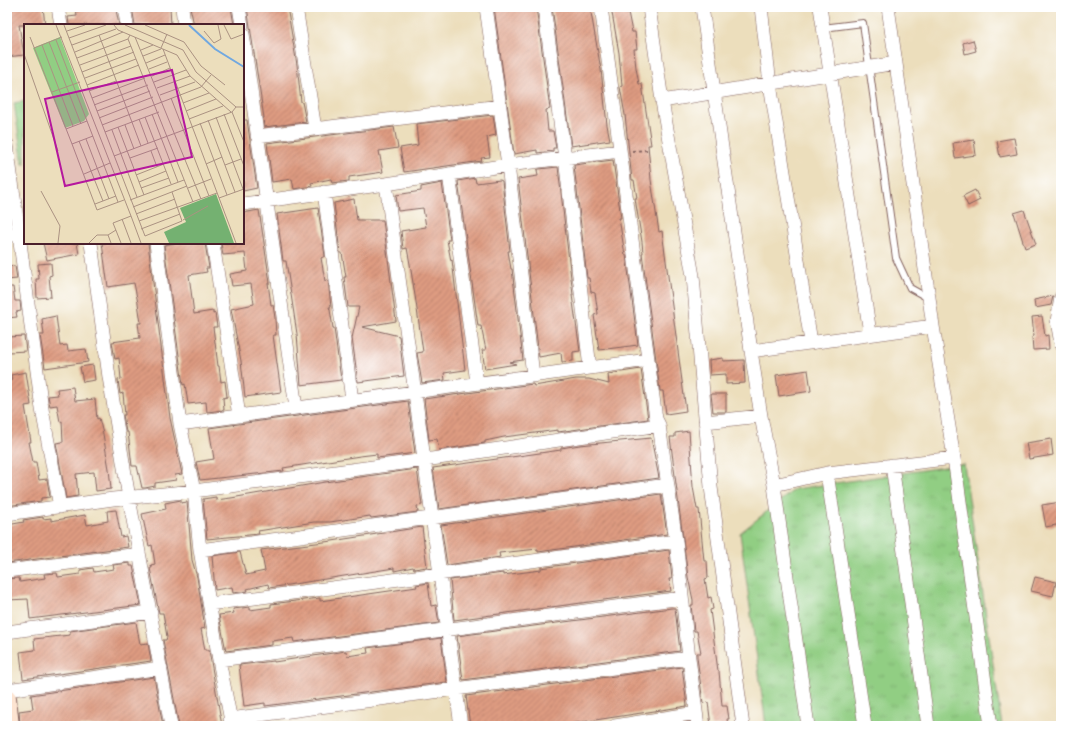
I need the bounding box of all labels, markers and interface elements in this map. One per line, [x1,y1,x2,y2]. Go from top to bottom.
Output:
inset map [24,24,244,244]

